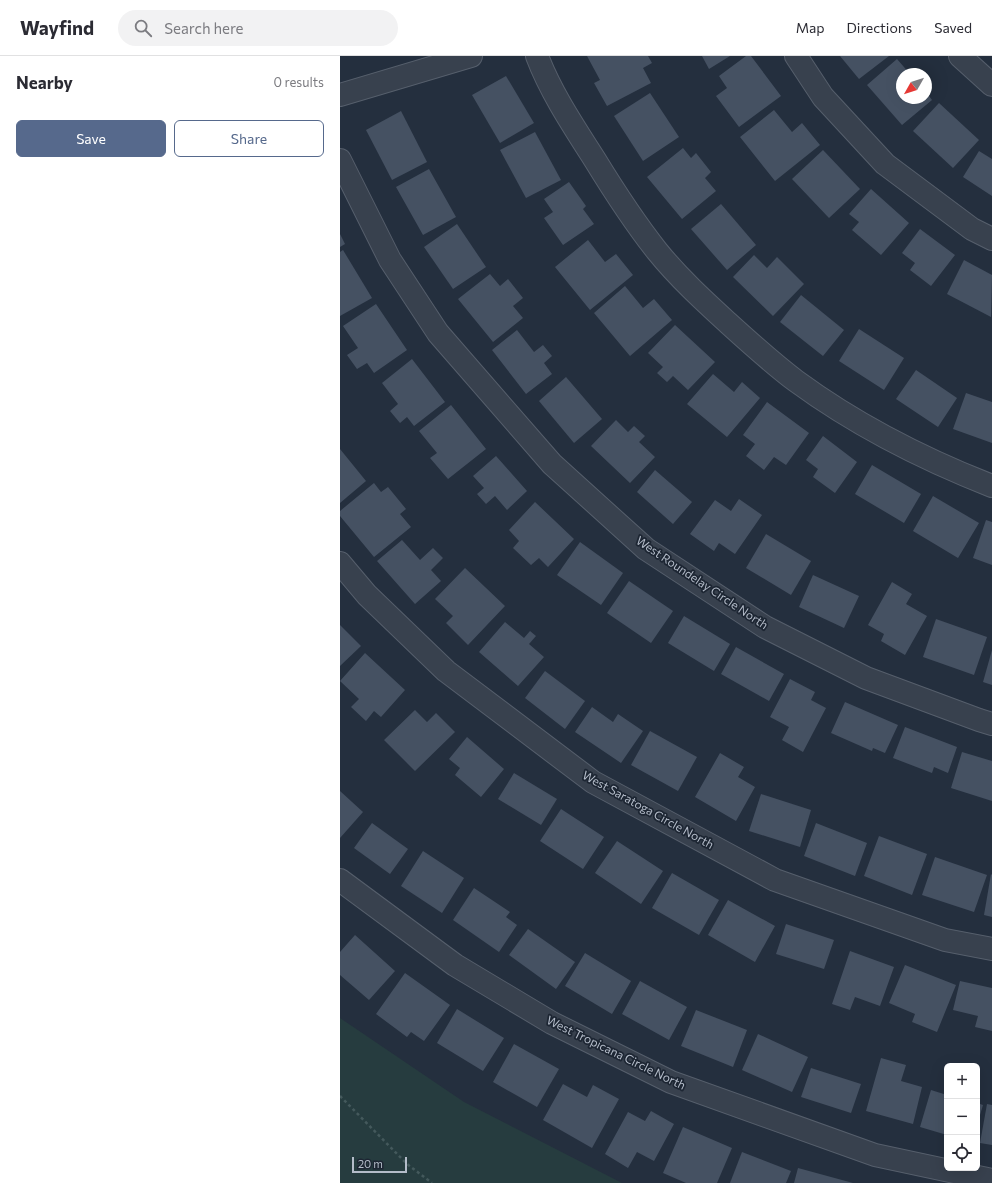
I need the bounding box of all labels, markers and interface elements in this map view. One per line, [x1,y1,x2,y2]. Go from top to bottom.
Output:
search box [118,10,398,46]
text: Wayfind [20,16,94,39]
icon: search [132,17,154,39]
text: Search here [164,19,244,37]
text: Map [796,19,825,36]
text: Directions [847,19,912,36]
text: Saved [934,19,972,36]
north arrow [896,68,932,104]
text: Nearby [16,72,73,93]
text: 0 results [273,74,324,90]
button: Save [16,120,166,157]
button: Share [174,120,324,157]
street label: West Roundelay Circle North [634,533,771,632]
street label: West Saratoga Circle North [580,767,717,851]
street label: West Tropicana Circle North [545,1012,688,1092]
map controls [944,1063,980,1171]
button: + [944,1063,980,1099]
button: − [944,1099,980,1135]
button: locate [944,1135,980,1171]
scale bar [352,1155,407,1174]
text: 20 m [358,1157,383,1170]

